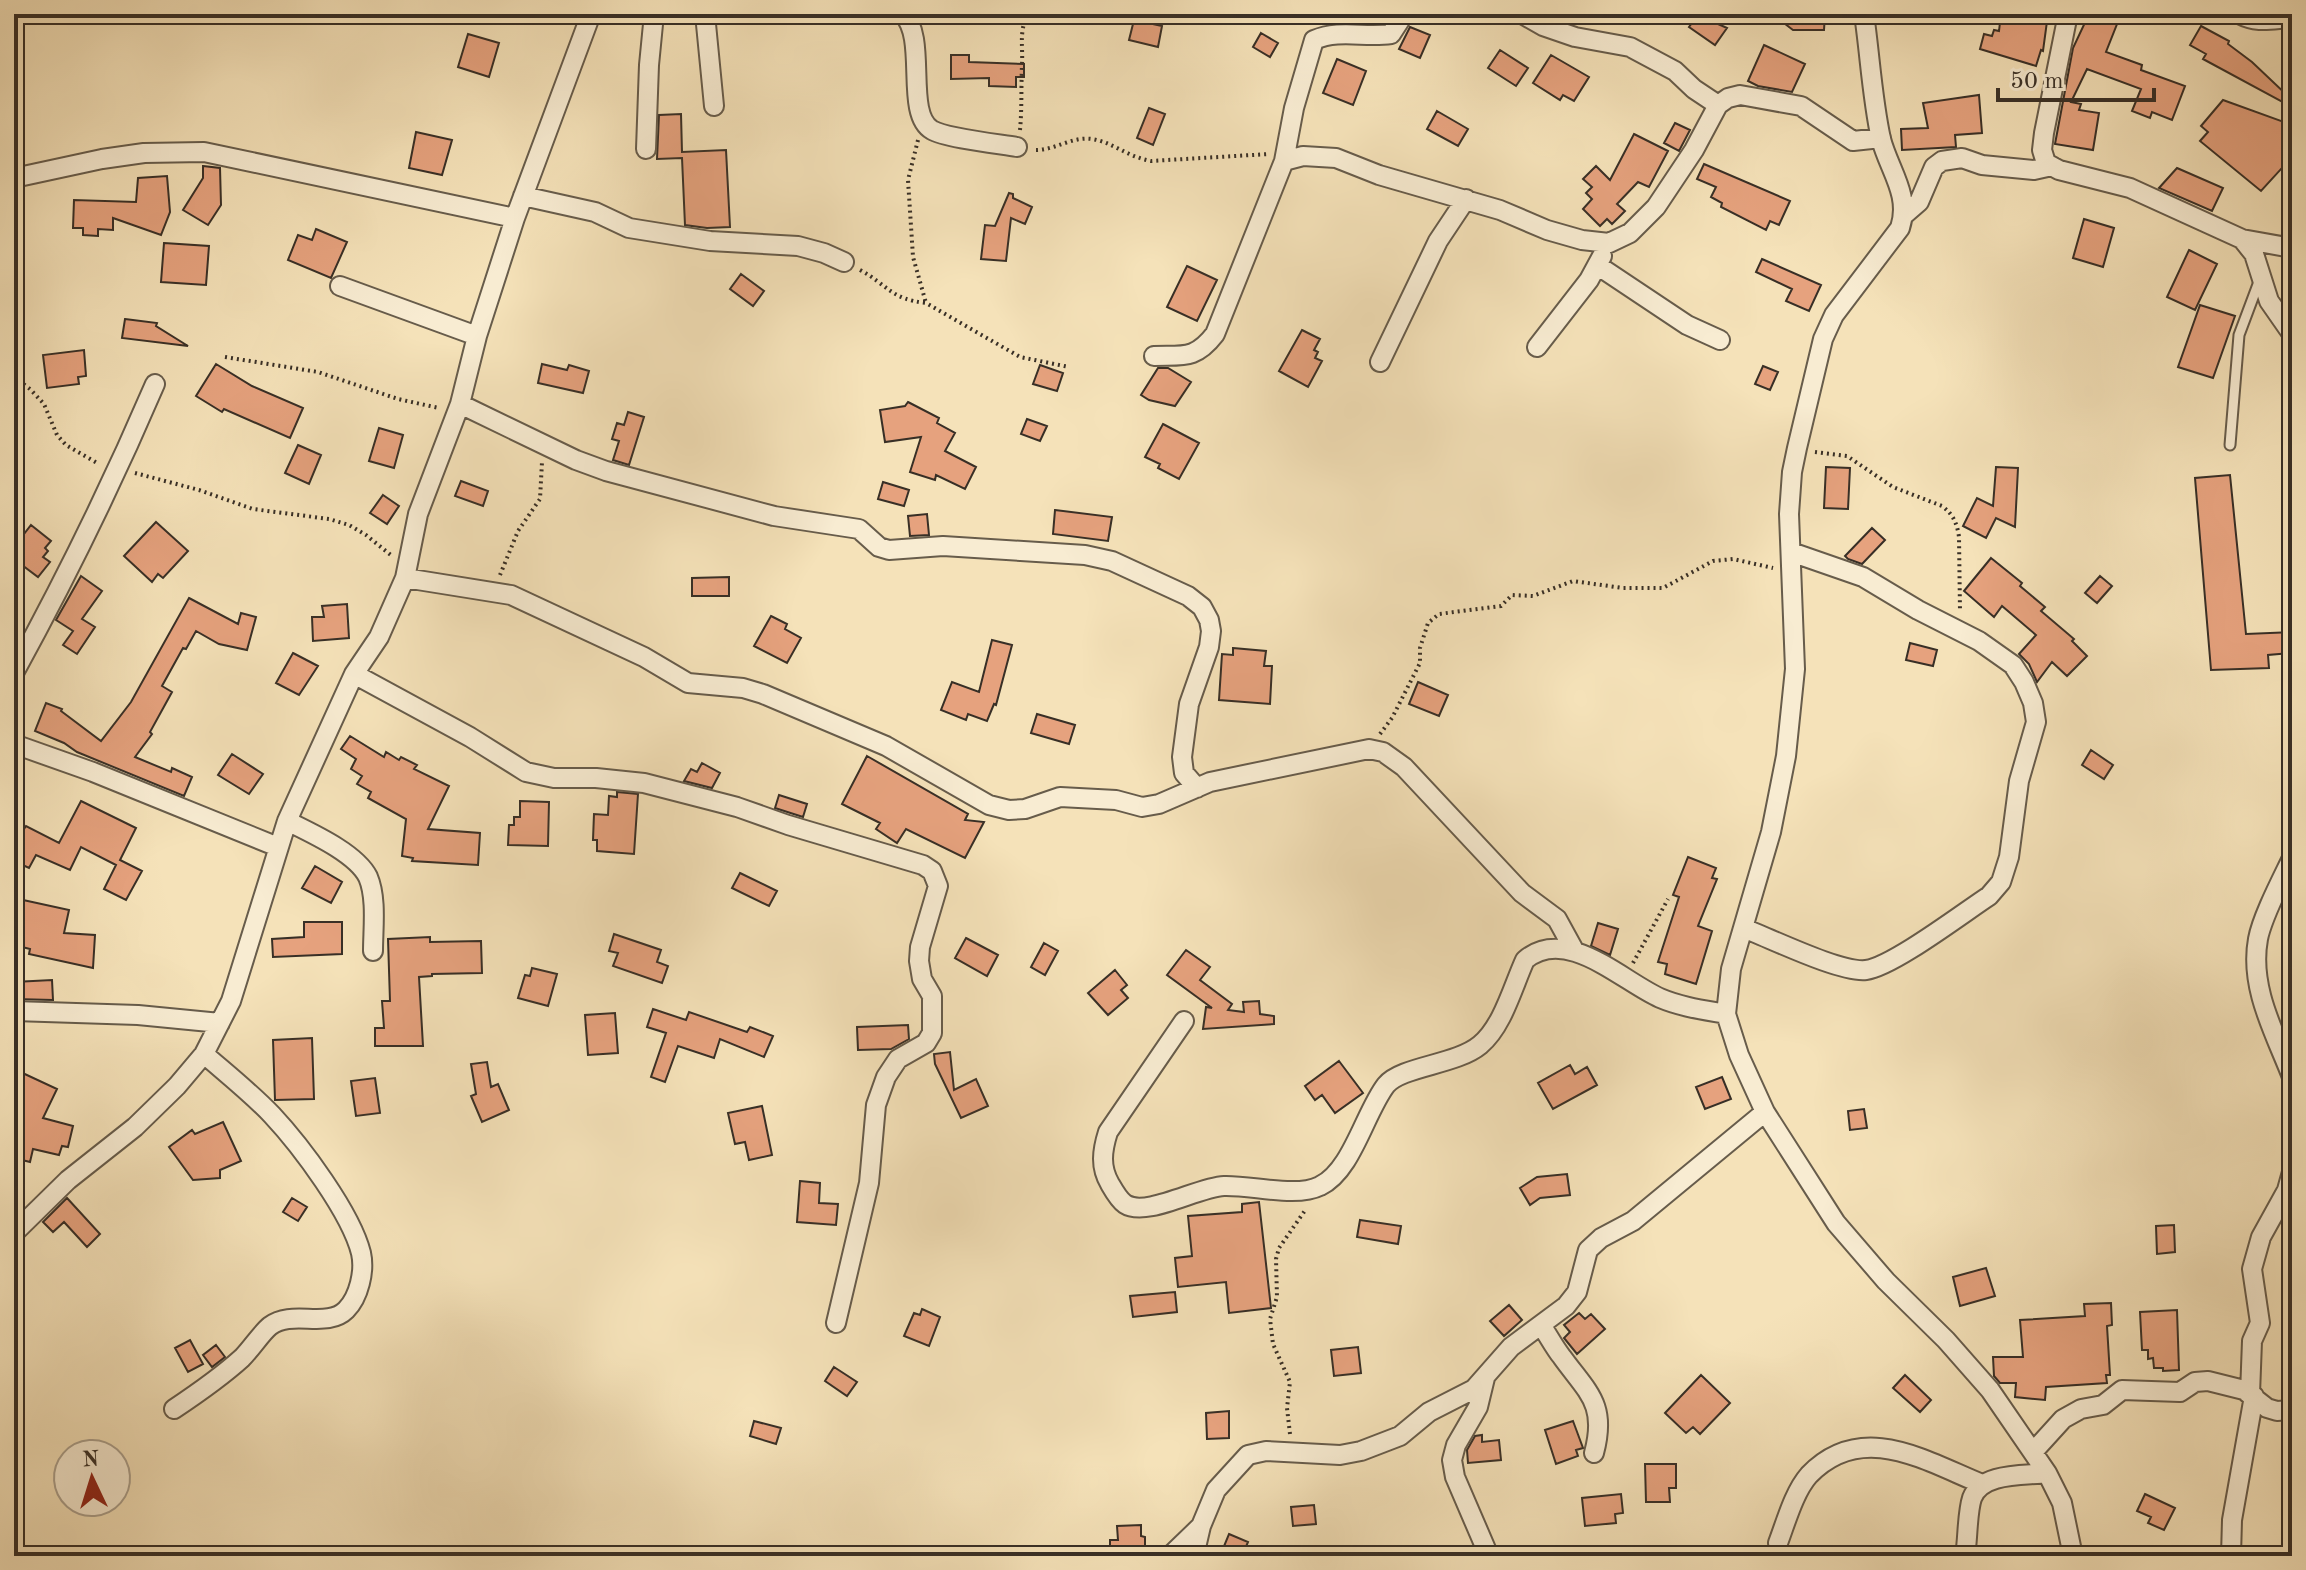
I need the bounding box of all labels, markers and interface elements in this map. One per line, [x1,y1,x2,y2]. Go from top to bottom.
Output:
scale bar [1998,52,2154,102]
text: 50 m [2010,70,2064,94]
north arrow [52,1438,132,1518]
text: N [82,1448,100,1472]

